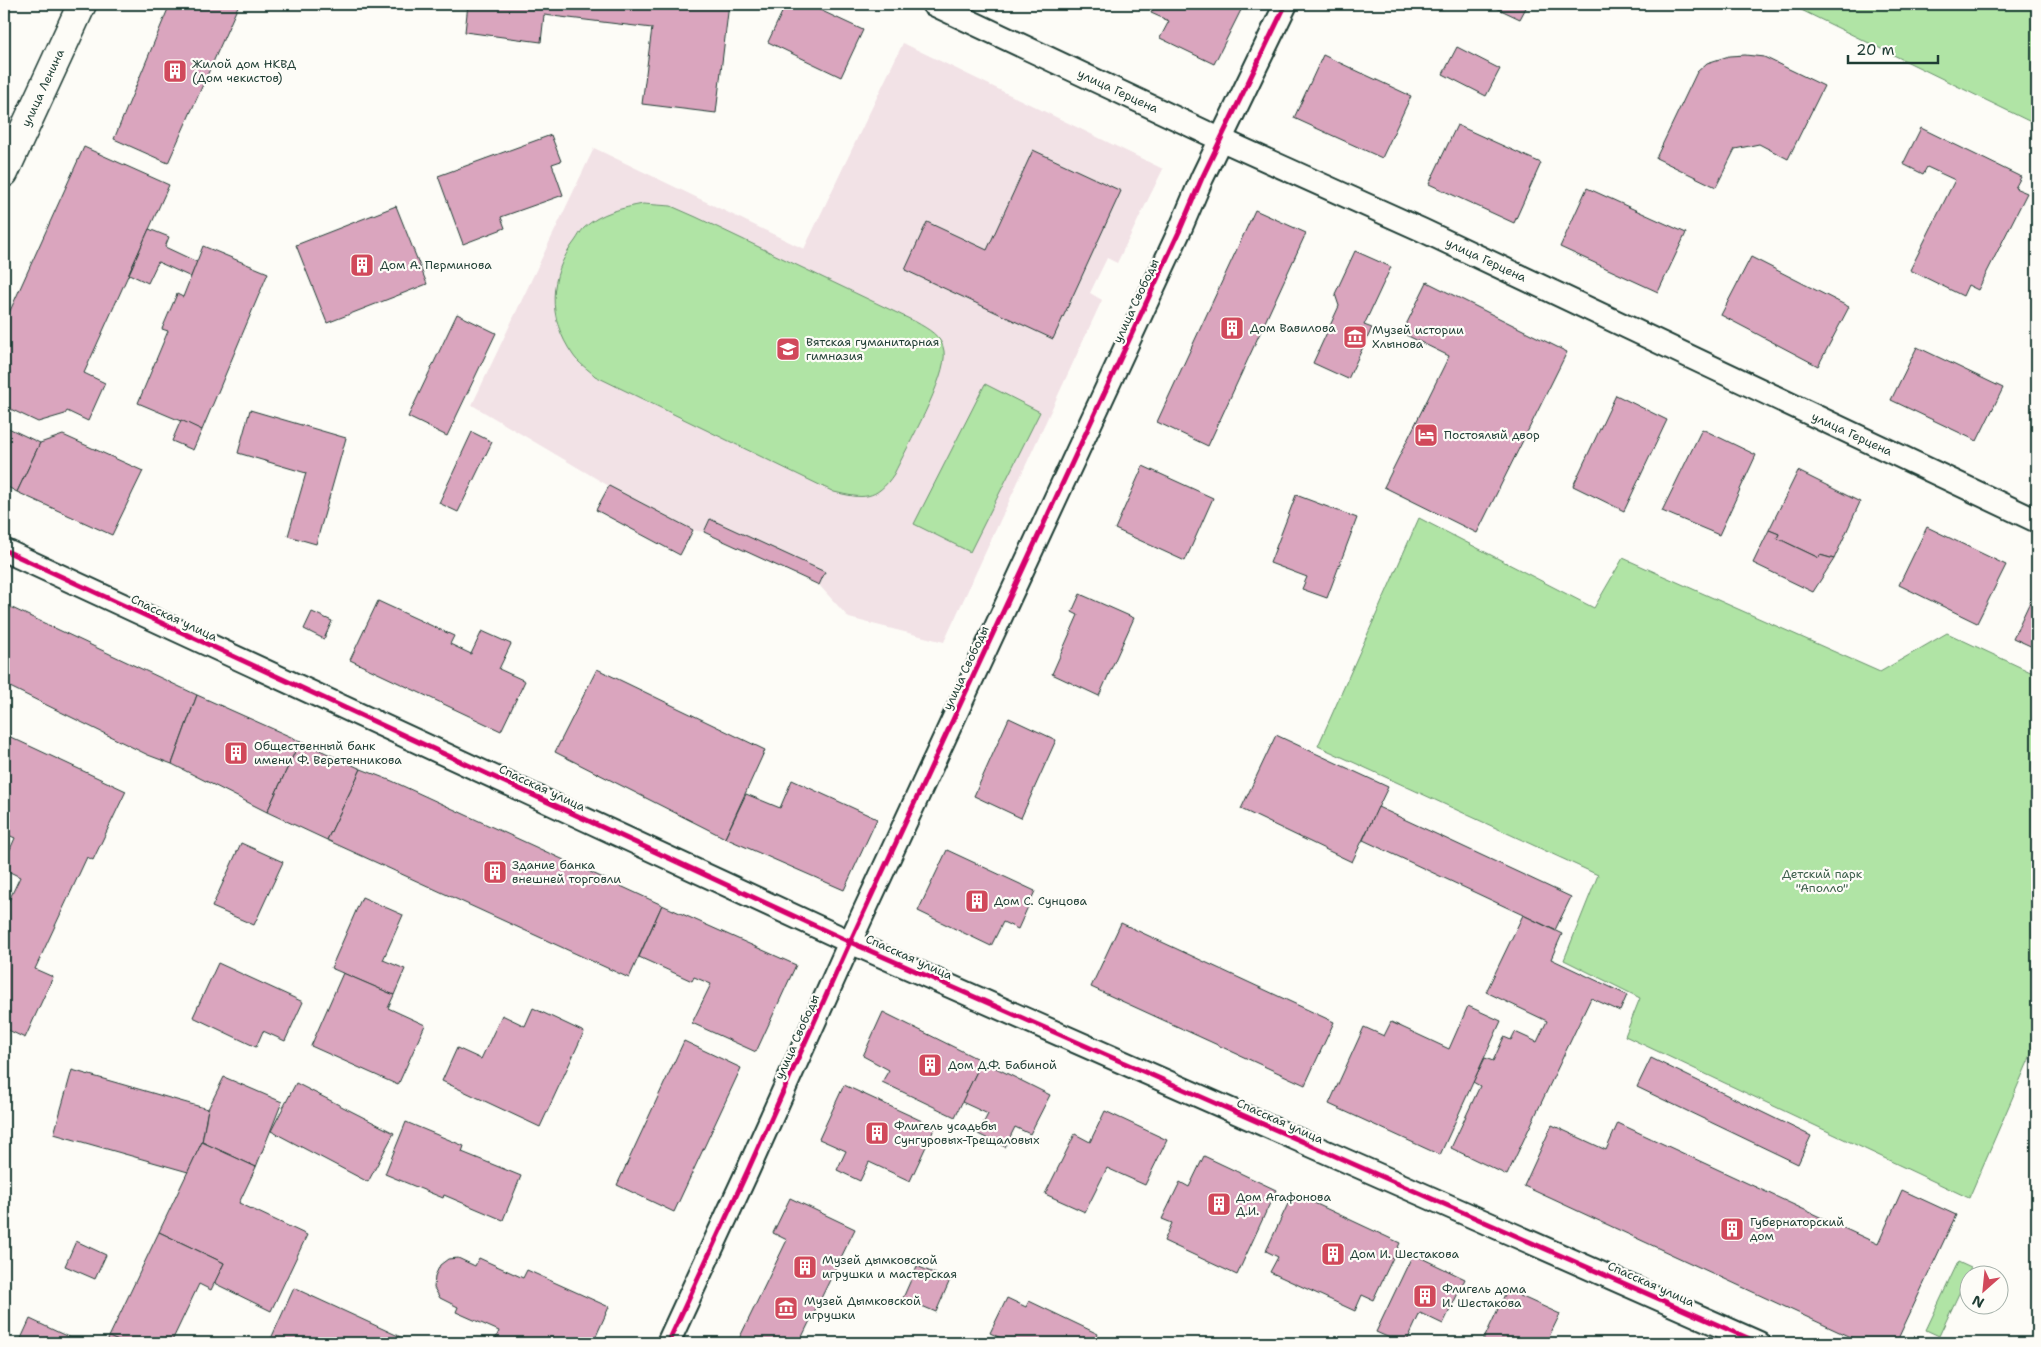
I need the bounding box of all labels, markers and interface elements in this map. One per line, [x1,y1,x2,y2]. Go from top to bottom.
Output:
scale bar [1848,32,1938,64]
text: 20 m [1856,40,1895,60]
street label: улица Ленина [18,46,68,130]
place label: Жилой дом НКВД (Дом чекистов) [192,56,296,86]
building icon: Жилой дом НКВД (Дом чекистов) [162,58,188,84]
street label: улица Герцена [1075,65,1161,117]
street label: улица Герцена [1443,234,1529,286]
building icon: Дом А. Перминова [349,252,375,278]
street label: улица Свободы [1109,256,1163,346]
place label: Дом А. Перминова [380,257,492,273]
building icon: Дом Вавилова [1219,315,1245,341]
place label: Дом Вавилова [1250,320,1336,336]
place label: Музей истории Хлынова [1372,322,1464,352]
museum icon: Музей истории Хлынова [1342,324,1368,350]
place label: Вятская гуманитарная гимназия [806,334,939,364]
school or university icon: Вятская гуманитарная гимназия [775,336,801,362]
street label: улица Герцена [1809,408,1895,460]
hotel icon: Постоялый двор [1413,422,1439,448]
place label: Постоялый двор [1444,427,1540,443]
street label: Спасская улица [128,591,220,645]
street label: улица Свободы [939,623,993,713]
place label: Общественный банк имени Ф. Веретенникова [254,738,402,768]
building icon: Общественный банк имени Ф. Веретенникова [223,740,249,766]
street label: Спасская улица [496,761,588,815]
place label: Здание банка внешней торговли [512,857,621,887]
building icon: Здание банка внешней торговли [482,859,508,885]
park label: Детский парк "Аполло" [1782,866,1863,896]
building icon: Дом С. Сунцова [964,888,990,914]
place label: Дом С. Сунцова [994,893,1088,909]
street label: Спасская улица [863,931,955,984]
street label: улица Свободы [771,992,823,1082]
building icon: Дом Д.Ф. Бабиной [917,1052,943,1078]
place label: Дом Д.Ф. Бабиной [948,1057,1057,1073]
street label: Спасская улица [1234,1095,1326,1148]
place label: Флигель усадьбы Сунгуровых-Трещаловых [894,1118,1039,1148]
building icon: Флигель усадьбы Сунгуровых-Трещаловых [864,1120,890,1146]
place label: Дом Агафонова Д.И. [1236,1189,1331,1219]
building icon: Дом Агафонова Д.И. [1206,1191,1232,1217]
place label: Губернаторский дом [1750,1214,1844,1244]
building icon: Губернаторский дом [1719,1216,1745,1242]
building icon: Дом И. Шестакова [1320,1241,1346,1267]
place label: Дом И. Шестакова [1350,1246,1459,1262]
place label: Музей дымковской игрушки и мастерская [822,1252,957,1282]
building icon: Музей дымковской игрушки и мастерская [792,1254,818,1280]
street label: Спасская улица [1605,1258,1697,1311]
north arrow [1958,1264,2008,1314]
place label: Флигель дома И. Шестакова [1442,1281,1527,1311]
building icon: Флигель дома И. Шестакова [1412,1283,1438,1309]
text: N [1969,1291,1987,1312]
place label: Музей Дымковской игрушки [804,1293,921,1323]
museum icon: Музей Дымковской игрушки [773,1295,799,1321]

